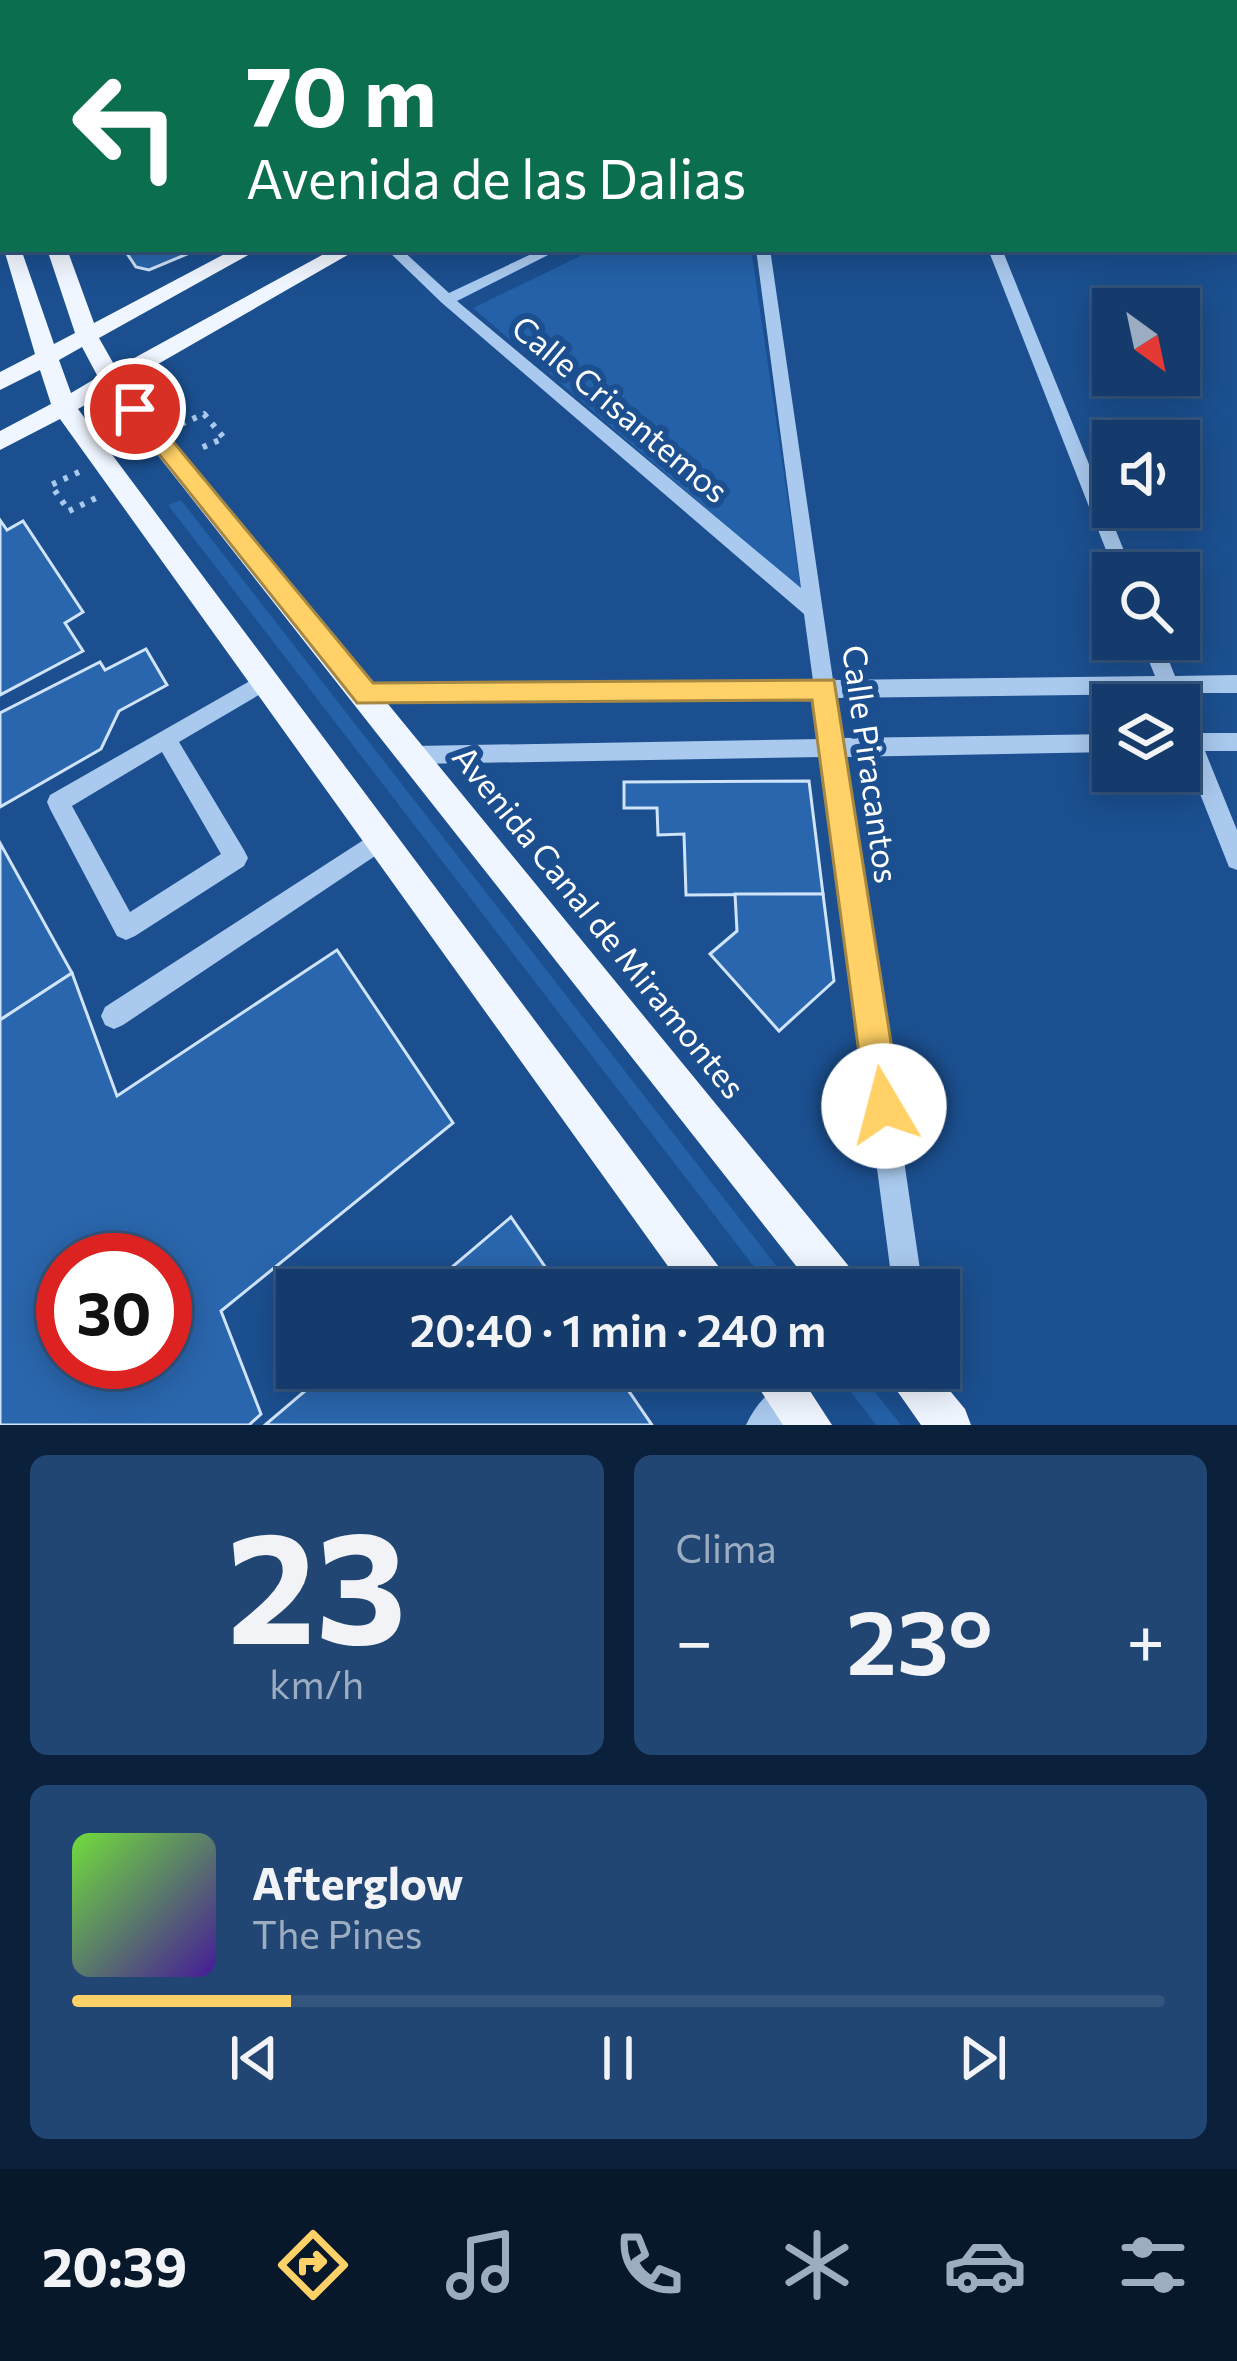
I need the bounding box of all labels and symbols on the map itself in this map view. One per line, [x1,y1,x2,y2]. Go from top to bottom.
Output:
north arrow [1092,288,1200,396]
street label: Calle Crisantemos [505,306,737,510]
pin [84,358,186,460]
street label: Calle Piracantos [835,642,909,886]
street label: Avenida Canal de Miramontes [445,736,755,1106]
position arrow [821,1043,947,1169]
speed limit sign: 30 [36,1233,192,1389]

